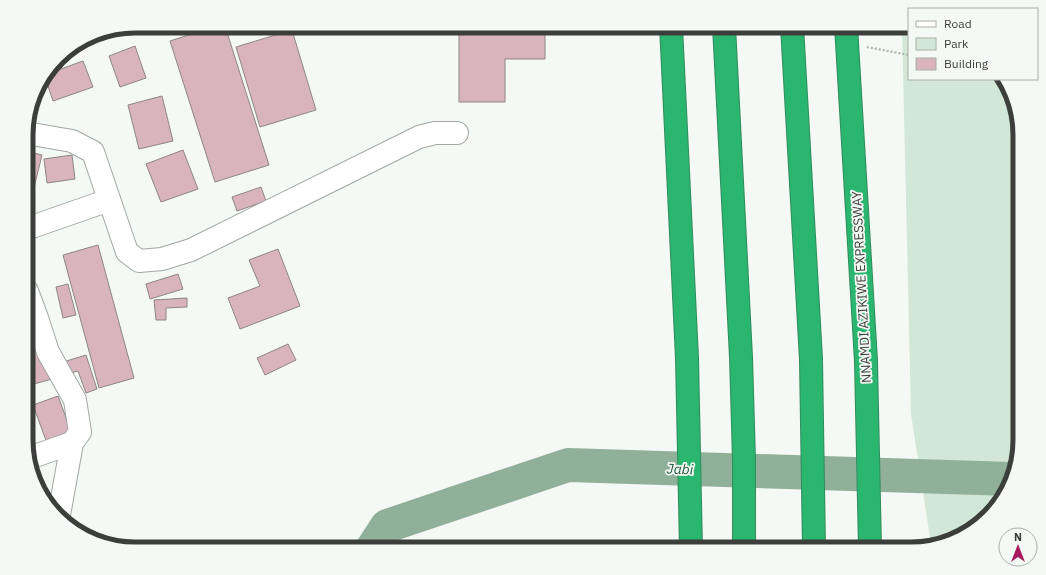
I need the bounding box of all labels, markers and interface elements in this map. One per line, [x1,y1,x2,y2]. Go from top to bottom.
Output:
legend [908,8,1038,80]
text: Road [944,16,972,31]
text: Park [944,36,969,51]
text: Building [944,56,989,71]
street label: NNAMDI AZIKIWE EXPRESSWAY [848,190,875,383]
water label: Jabi [666,460,694,478]
north arrow [998,527,1038,567]
text: N [1014,530,1022,544]

